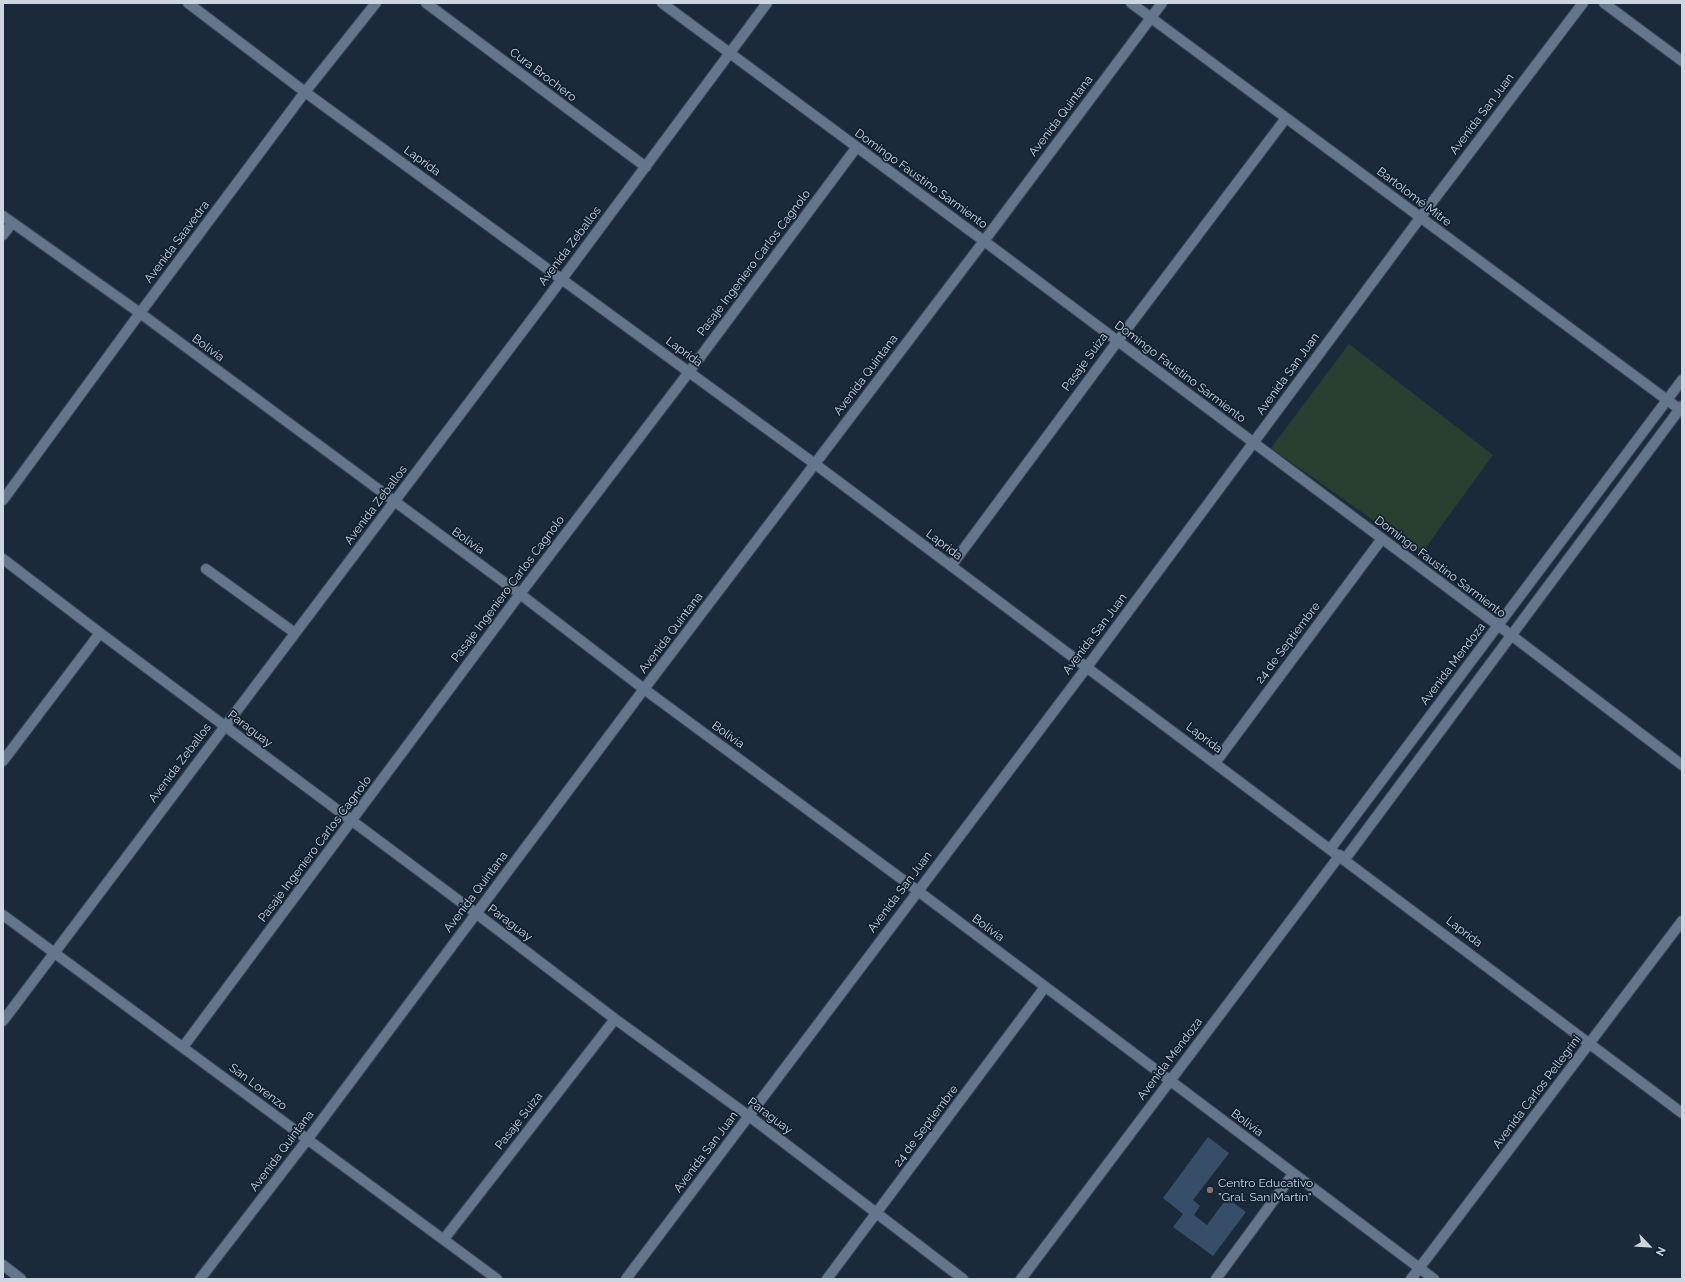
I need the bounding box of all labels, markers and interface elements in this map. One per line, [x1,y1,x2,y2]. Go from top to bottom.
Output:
street label: Cura Brochero [507,45,579,105]
street label: Avenida San Juan [1447,71,1517,157]
street label: Avenida Quintana [1026,73,1096,159]
street label: Domingo Faustino Sarmiento [852,126,990,232]
street label: Laprida [401,143,443,179]
street label: Bartolomé Mitre [1374,164,1454,230]
street label: Pasaje Ingeniero Carlos Cagnolo [694,187,814,339]
street label: Avenida Saavedra [141,198,213,286]
street label: Avenida Zeballos [536,204,604,288]
street label: Domingo Faustino Sarmiento [1112,318,1248,426]
street label: Pasaje Suiza [1059,330,1111,394]
street label: Avenida San Juan [1253,330,1323,418]
street label: Bolivia [189,331,227,365]
street label: Avenida Quintana [831,332,901,418]
street label: Laprida [663,334,705,370]
street label: Avenida Zeballos [342,463,410,547]
street label: Pasaje Ingeniero Carlos Cagnolo [448,513,568,665]
street label: Domingo Faustino Sarmiento [1372,513,1508,621]
street label: Bolivia [449,524,487,558]
street label: Laprida [923,527,965,563]
street label: Avenida Quintana [636,590,706,676]
street label: Avenida San Juan [1060,591,1130,677]
street label: 24 de Septiembre [1253,599,1323,687]
street label: Avenida Mendoza [1417,620,1489,708]
street label: Paraguay [225,708,275,750]
street label: Bolivia [709,718,747,752]
street label: Laprida [1183,720,1225,756]
street label: Avenida Zeballos [146,721,214,805]
street label: Pasaje Ingeniero Carlos Cagnolo [255,773,375,925]
street label: Avenida Quintana [441,849,511,935]
street label: Avenida San Juan [865,849,935,935]
street label: Paraguay [485,902,535,944]
street label: Bolivia [969,911,1007,945]
street label: Laprida [1443,914,1485,950]
street label: Avenida Mendoza [1134,1015,1206,1103]
street label: Avenida Carlos Pellegrini [1490,1033,1584,1151]
street label: San Lorenzo [226,1061,290,1113]
street label: 24 de Septiembre [891,1082,961,1170]
street label: Pasaje Suiza [492,1090,546,1152]
street label: Paraguay [745,1095,795,1137]
street label: Bolivia [1228,1106,1266,1140]
street label: Avenida Quintana [247,1108,317,1194]
street label: Avenida San Juan [671,1109,741,1195]
place label: Centro Educativo "Gral. San Martín" [1218,1176,1313,1204]
marker: Centro Educativo "Gral. San Martín" [1205,1185,1215,1195]
north arrow [1629,1226,1669,1266]
text: N [1653,1245,1668,1258]

